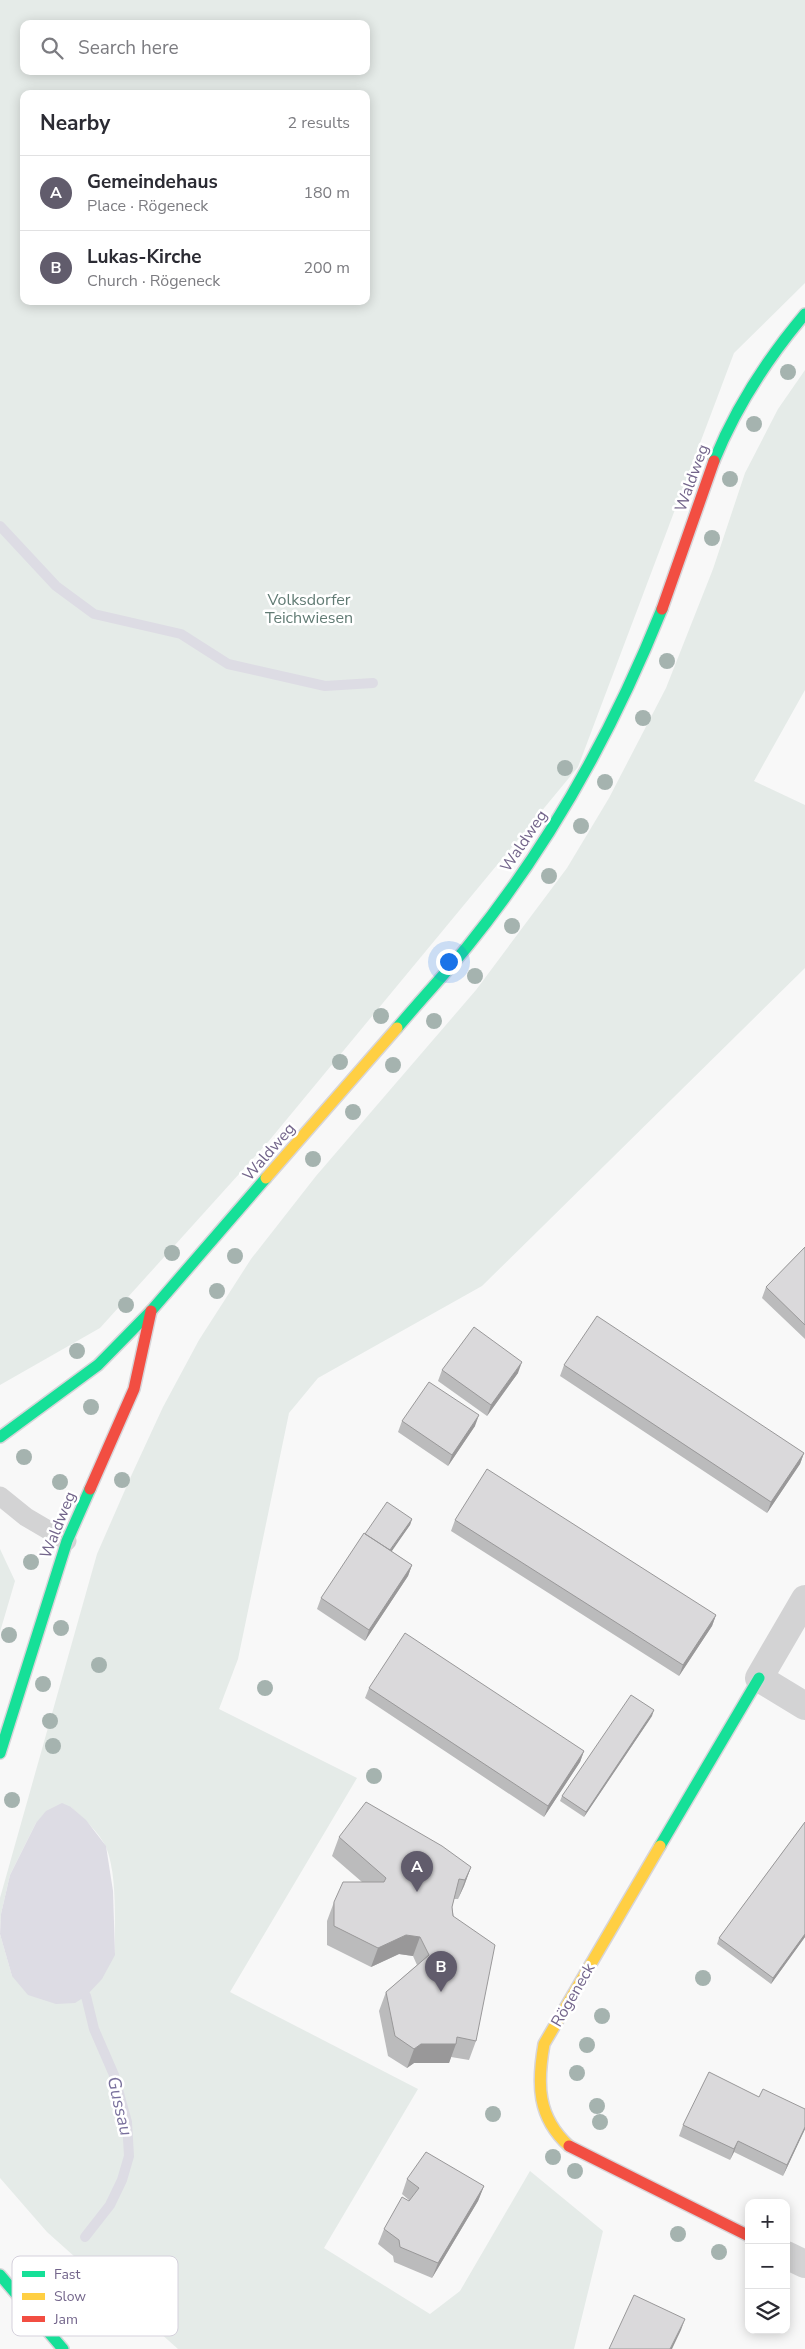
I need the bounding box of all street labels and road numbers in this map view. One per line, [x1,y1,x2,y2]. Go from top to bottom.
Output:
street label: Waldweg [670,441,714,515]
street label: Waldweg [495,806,553,876]
street label: Waldweg [238,1118,300,1186]
street label: Waldweg [35,1488,81,1562]
street label: Rögeneck [546,1958,601,2031]

